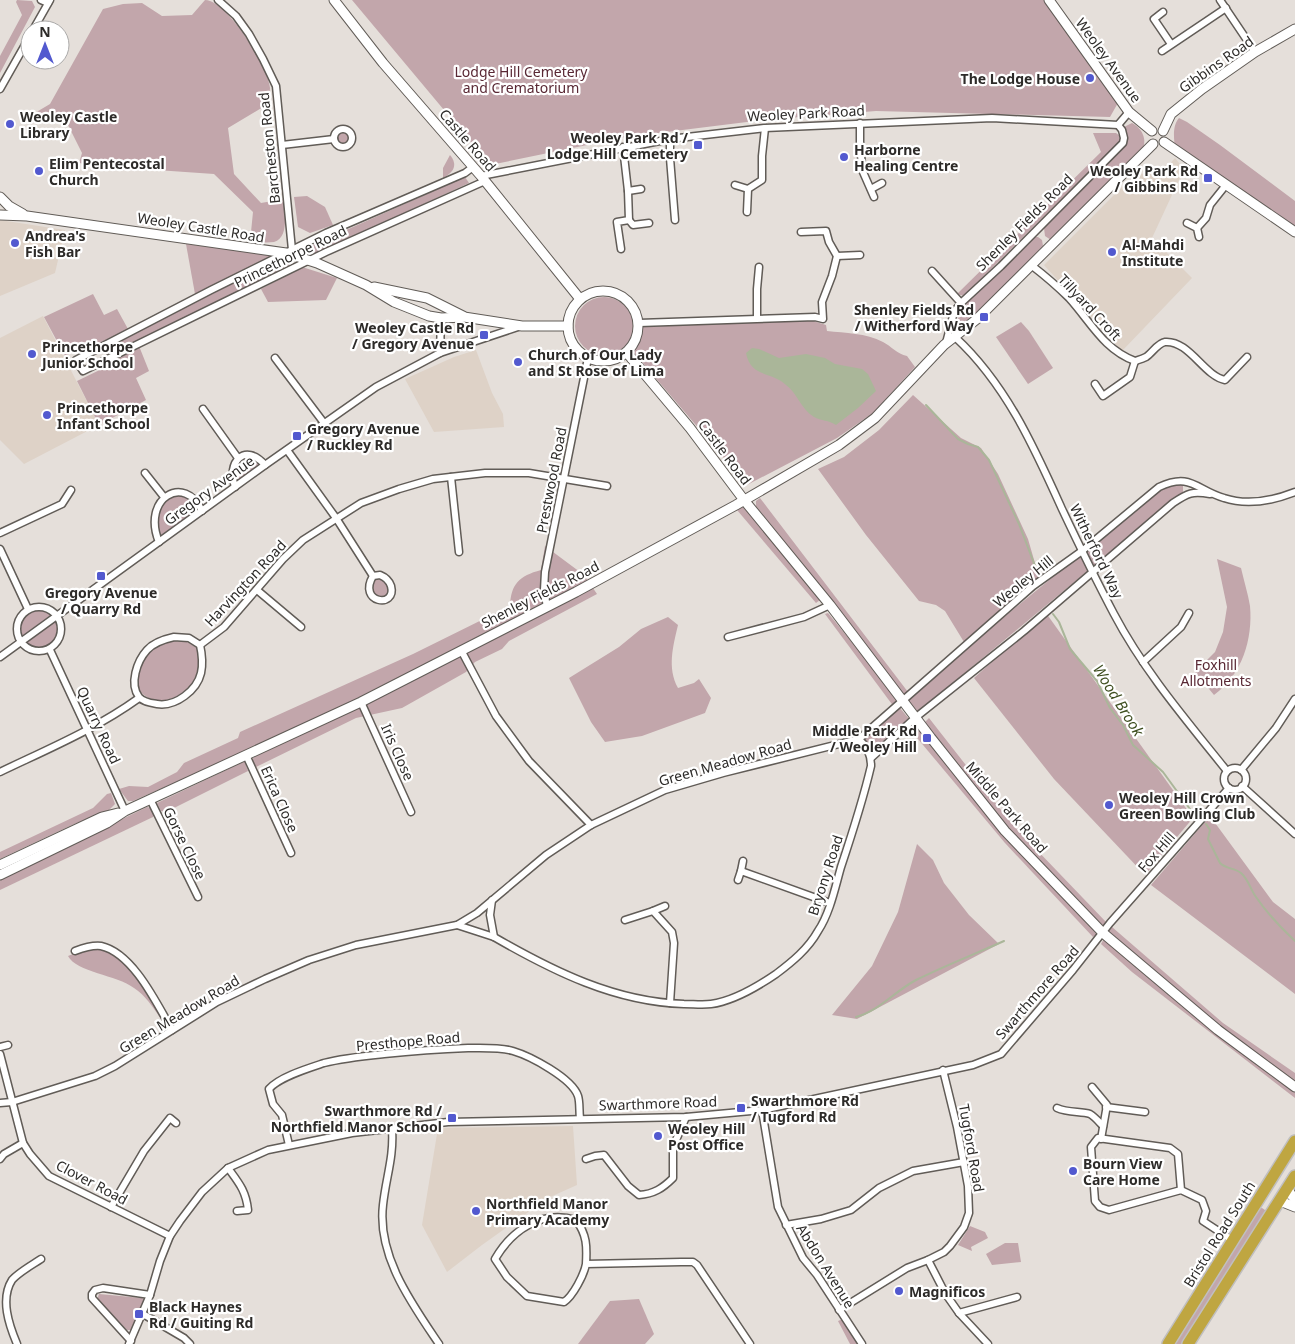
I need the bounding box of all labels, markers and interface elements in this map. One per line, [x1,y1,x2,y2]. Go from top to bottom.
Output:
street label: Weoley Avenue [1072,14,1146,106]
north arrow [20,20,70,70]
text: N [39,22,51,41]
street label: Gibbins Road [1175,31,1257,97]
park label: Lodge Hill Cemetery and Crematorium [454,62,588,97]
place label: The Lodge House [961,69,1080,88]
marker: The Lodge House [1084,72,1096,84]
street label: Barcheston Road [254,91,284,205]
street label: Weoley Park Road [747,100,865,126]
street label: Castle Road [435,105,501,175]
place label: Weoley Castle Library [20,107,117,142]
marker: Weoley Castle Library [4,118,16,130]
place label: Weoley Park Rd / Lodge Hill Cemetery [547,128,688,163]
marker: Weoley Park Rd / Lodge Hill Cemetery [692,139,704,151]
place label: Harborne Healing Centre [854,140,958,175]
marker: Harborne Healing Centre [838,151,850,163]
place label: Elim Pentecostal Church [49,154,165,189]
place label: Weoley Park Rd / Gibbins Rd [1090,161,1198,196]
marker: Elim Pentecostal Church [33,165,45,177]
street label: Shenley Fields Road [971,169,1077,275]
marker: Weoley Park Rd / Gibbins Rd [1202,172,1214,184]
street label: Weoley Castle Road [136,208,266,246]
street label: Princethorpe Road [231,221,349,291]
place label: Andrea's Fish Bar [25,226,86,261]
place label: Al-Mahdi Institute [1122,235,1184,270]
marker: Andrea's Fish Bar [9,237,21,249]
marker: Al-Mahdi Institute [1106,246,1118,258]
street label: Tillyard Croft [1054,270,1126,344]
place label: Shenley Fields Rd / Witherford Way [854,300,974,335]
marker: Shenley Fields Rd / Witherford Way [978,311,990,323]
place label: Weoley Castle Rd / Gregory Avenue [352,318,474,353]
marker: Weoley Castle Rd / Gregory Avenue [478,329,490,341]
place label: Princethorpe Junior School [40,337,133,372]
place label: Church of Our Lady and St Rose of Lima [528,345,664,380]
marker: Princethorpe Junior School [26,348,38,360]
marker: Church of Our Lady and St Rose of Lima [512,356,524,368]
place label: Princethorpe Infant School [57,398,150,433]
marker: Princethorpe Infant School [41,409,53,421]
street label: Castle Road [694,415,756,489]
place label: Gregory Avenue / Ruckley Rd [307,419,420,454]
street label: Prestwood Road [531,425,571,535]
marker: Gregory Avenue / Ruckley Rd [291,430,303,442]
street label: Gregory Avenue [160,451,258,529]
street label: Witherford Way [1066,501,1128,602]
street label: Harvington Road [200,536,290,630]
street label: Weoley Hill [989,551,1057,611]
street label: Shenley Fields Road [478,556,602,632]
marker: Gregory Avenue / Quarry Rd [95,570,107,582]
place label: Gregory Avenue / Quarry Rd [45,583,157,618]
park label: Foxhill Allotments [1180,655,1252,690]
water label: Wood Brook [1089,660,1149,740]
street label: Quarry Road [73,683,125,767]
street label: Iris Close [377,721,419,783]
place label: Middle Park Rd / Weoley Hill [812,721,917,756]
marker: Middle Park Rd / Weoley Hill [921,732,933,744]
street label: Green Meadow Road [656,734,794,790]
street label: Middle Park Road [962,757,1052,857]
street label: Erica Close [257,763,303,835]
place label: Weoley Hill Crown Green Bowling Club [1119,788,1256,823]
marker: Weoley Hill Crown Green Bowling Club [1103,799,1115,811]
street label: Gorse Close [159,804,211,882]
street label: Fox Hill [1133,828,1179,876]
street label: Bryony Road [803,832,847,918]
street label: Swarthmore Road [991,941,1083,1043]
street label: Green Meadow Road [115,970,243,1058]
street label: Presthope Road [355,1027,461,1055]
street label: Swarthmore Road [599,1091,717,1115]
place label: Swarthmore Rd / Tugford Rd [751,1091,859,1126]
place label: Swarthmore Rd / Northfield Manor School [271,1101,442,1136]
marker: Swarthmore Rd / Tugford Rd [735,1102,747,1114]
street label: Tugford Road [955,1103,989,1193]
marker: Swarthmore Rd / Northfield Manor School [446,1112,458,1124]
place label: Weoley Hill Post Office [668,1119,746,1154]
marker: Weoley Hill Post Office [652,1130,664,1142]
place label: Bourn View Care Home [1083,1154,1163,1189]
street label: Clover Road [53,1155,131,1209]
marker: Bourn View Care Home [1067,1165,1079,1177]
street label: Bristol Road South [1179,1177,1259,1291]
place label: Northfield Manor Primary Academy [486,1194,609,1229]
marker: Northfield Manor Primary Academy [470,1205,482,1217]
street label: Abdon Avenue [792,1220,860,1312]
place label: Magnificos [909,1282,985,1301]
marker: Magnificos [893,1285,905,1297]
place label: Black Haynes Rd / Guiting Rd [149,1297,253,1332]
marker: Black Haynes Rd / Guiting Rd [133,1308,145,1320]

